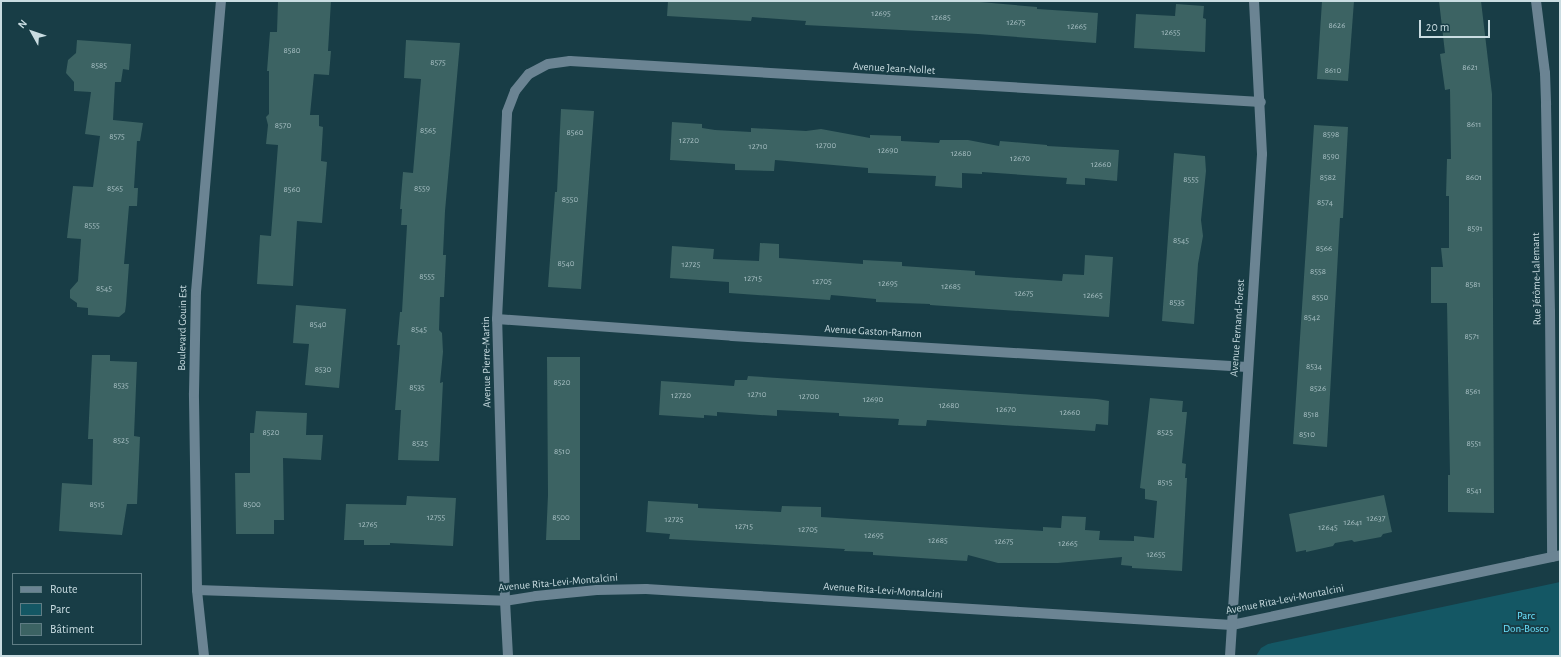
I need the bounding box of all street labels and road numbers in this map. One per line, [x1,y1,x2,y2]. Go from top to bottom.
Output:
street label: Avenue Jean-Nollet [852,60,936,78]
street label: Rue Jérôme-Lalemant [1530,232,1544,326]
street label: Avenue Fernand-Forest [1228,279,1248,377]
street label: Boulevard Gouin Est [176,285,190,371]
street label: Avenue Pierre-Martin [480,316,494,408]
street label: Avenue Gaston-Ramon [824,323,922,341]
street label: Avenue Rita-Levi-Montalcini [498,571,618,595]
street label: Avenue Rita-Levi-Montalcini [823,580,943,602]
street label: Avenue Rita-Levi-Montalcini [1225,582,1345,618]

